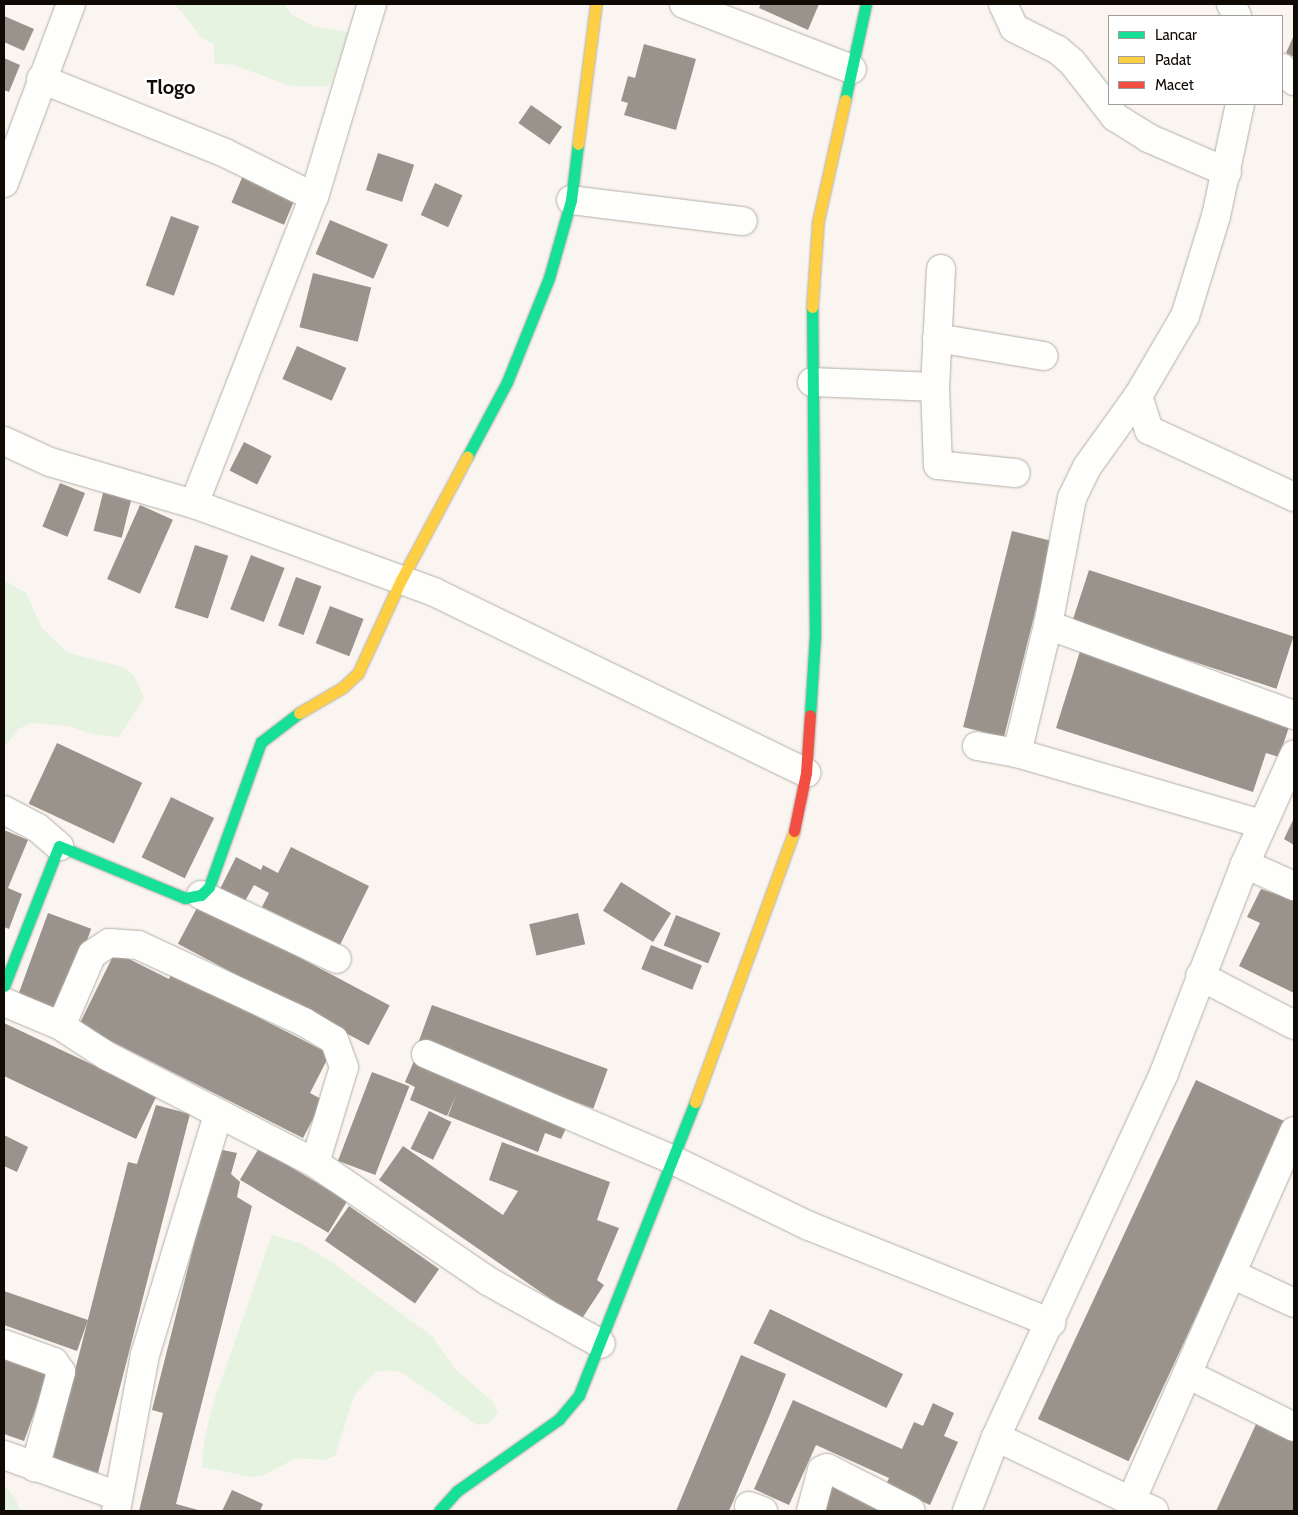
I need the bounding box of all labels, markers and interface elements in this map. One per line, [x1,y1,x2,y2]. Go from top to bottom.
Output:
legend [1108,15,1283,105]
text: Lancar [1155,26,1197,44]
text: Padat [1155,51,1191,69]
district label: Tlogo [147,75,195,99]
text: Macet [1155,76,1194,94]

